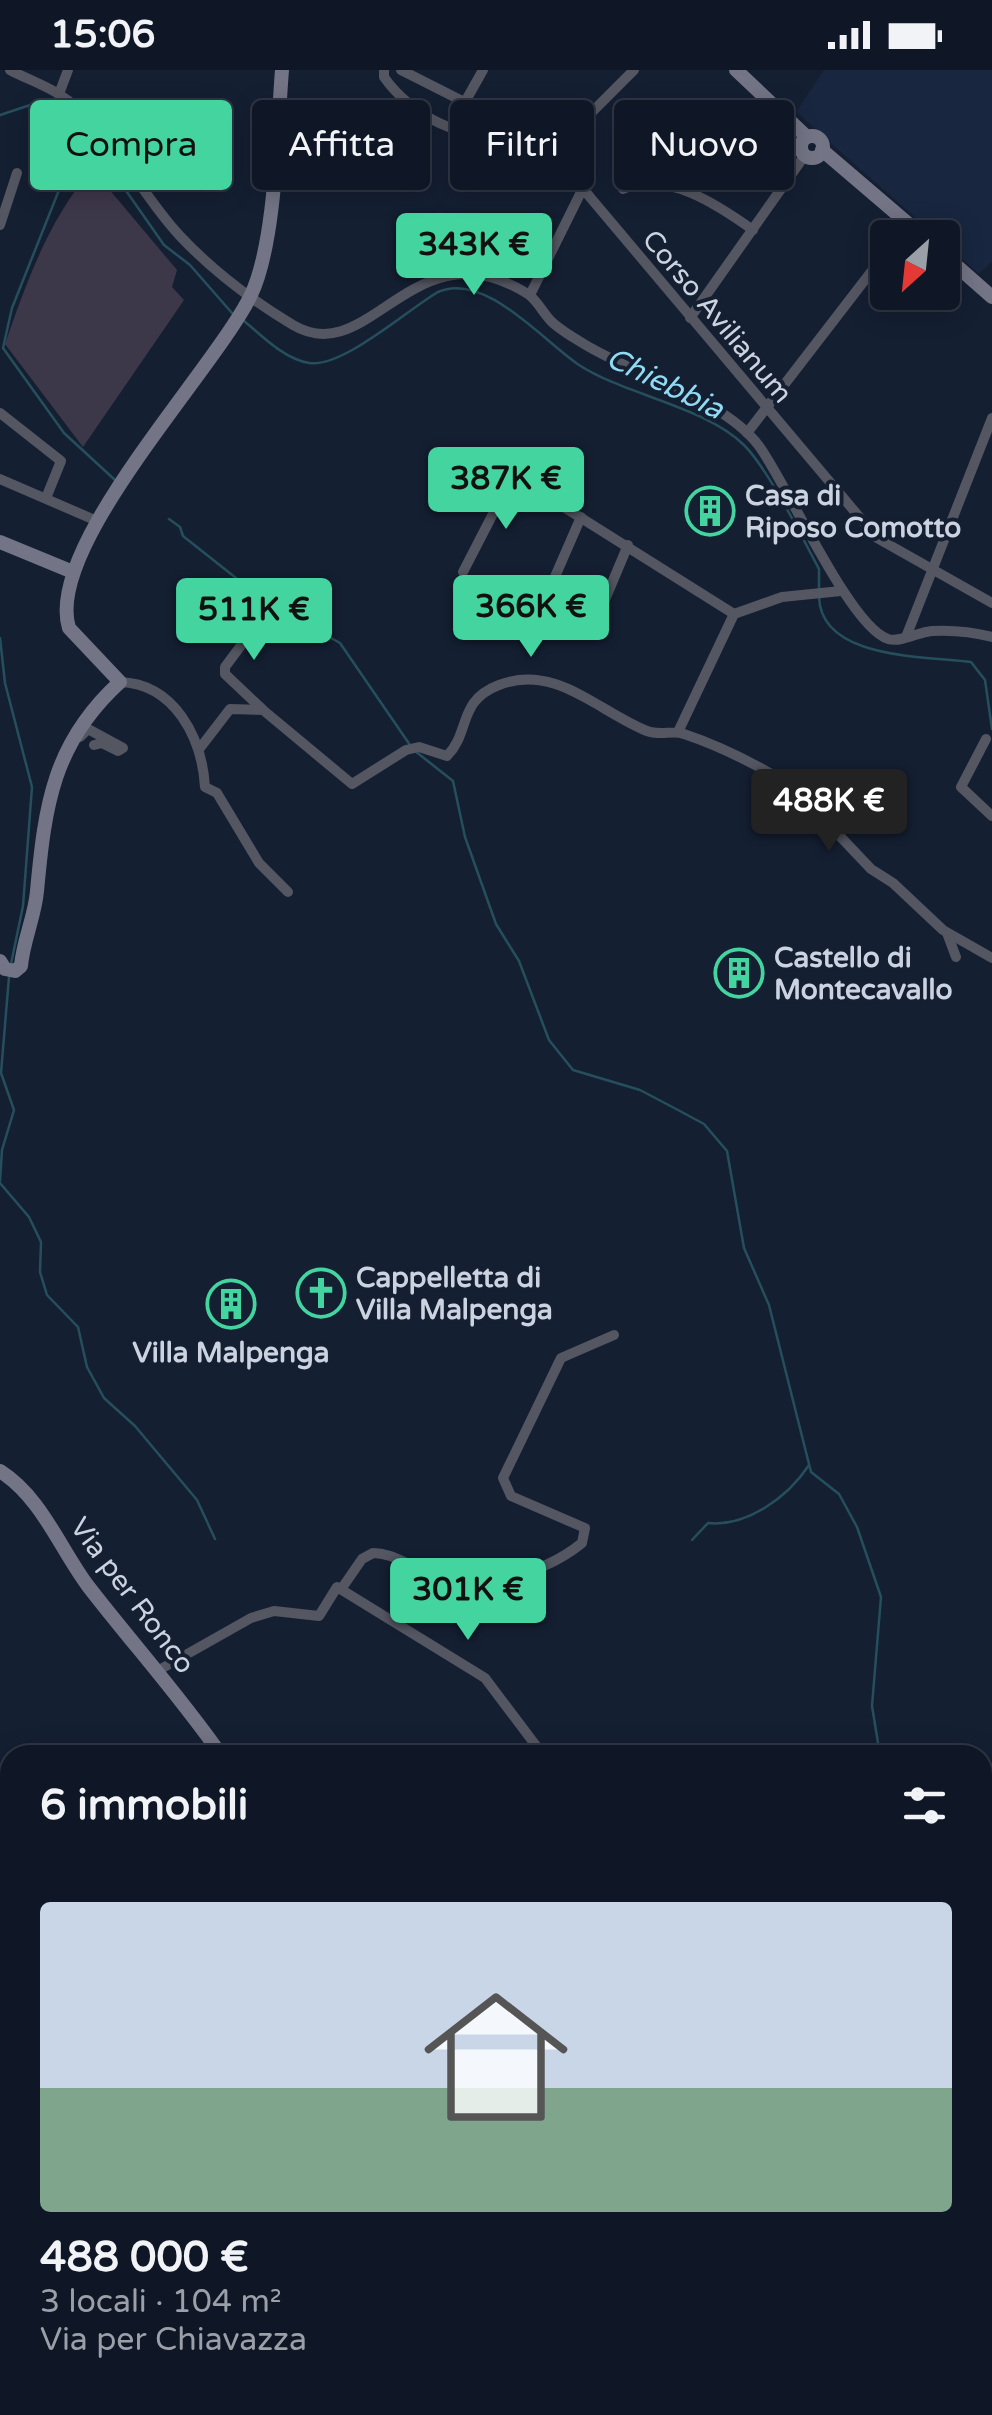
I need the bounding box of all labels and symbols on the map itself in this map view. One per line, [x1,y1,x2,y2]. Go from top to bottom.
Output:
pin: 343K € [393,213,555,298]
north arrow [870,220,960,310]
street label: Corso Avilianum [635,223,800,410]
water label: Chiebbia [600,339,730,428]
pin: 387K € [425,447,587,532]
place label: Casa di Riposo Comotto [745,479,961,545]
building icon: Casa di Riposo Comotto [684,485,736,537]
pin: 366K € [450,575,612,660]
pin: 511K € [173,578,335,663]
pin: 488K € [748,769,910,854]
place label: Castello di Montecavallo [774,941,953,1007]
building icon: Castello di Montecavallo [713,947,765,999]
place label: Cappelletta di Villa Malpenga [356,1261,553,1327]
church icon: Cappelletta di Villa Malpenga [295,1267,347,1319]
building icon: Villa Malpenga [205,1278,257,1330]
place label: Villa Malpenga [133,1336,329,1370]
street label: Via per Ronco [63,1511,202,1680]
pin: 301K € [387,1558,549,1643]

